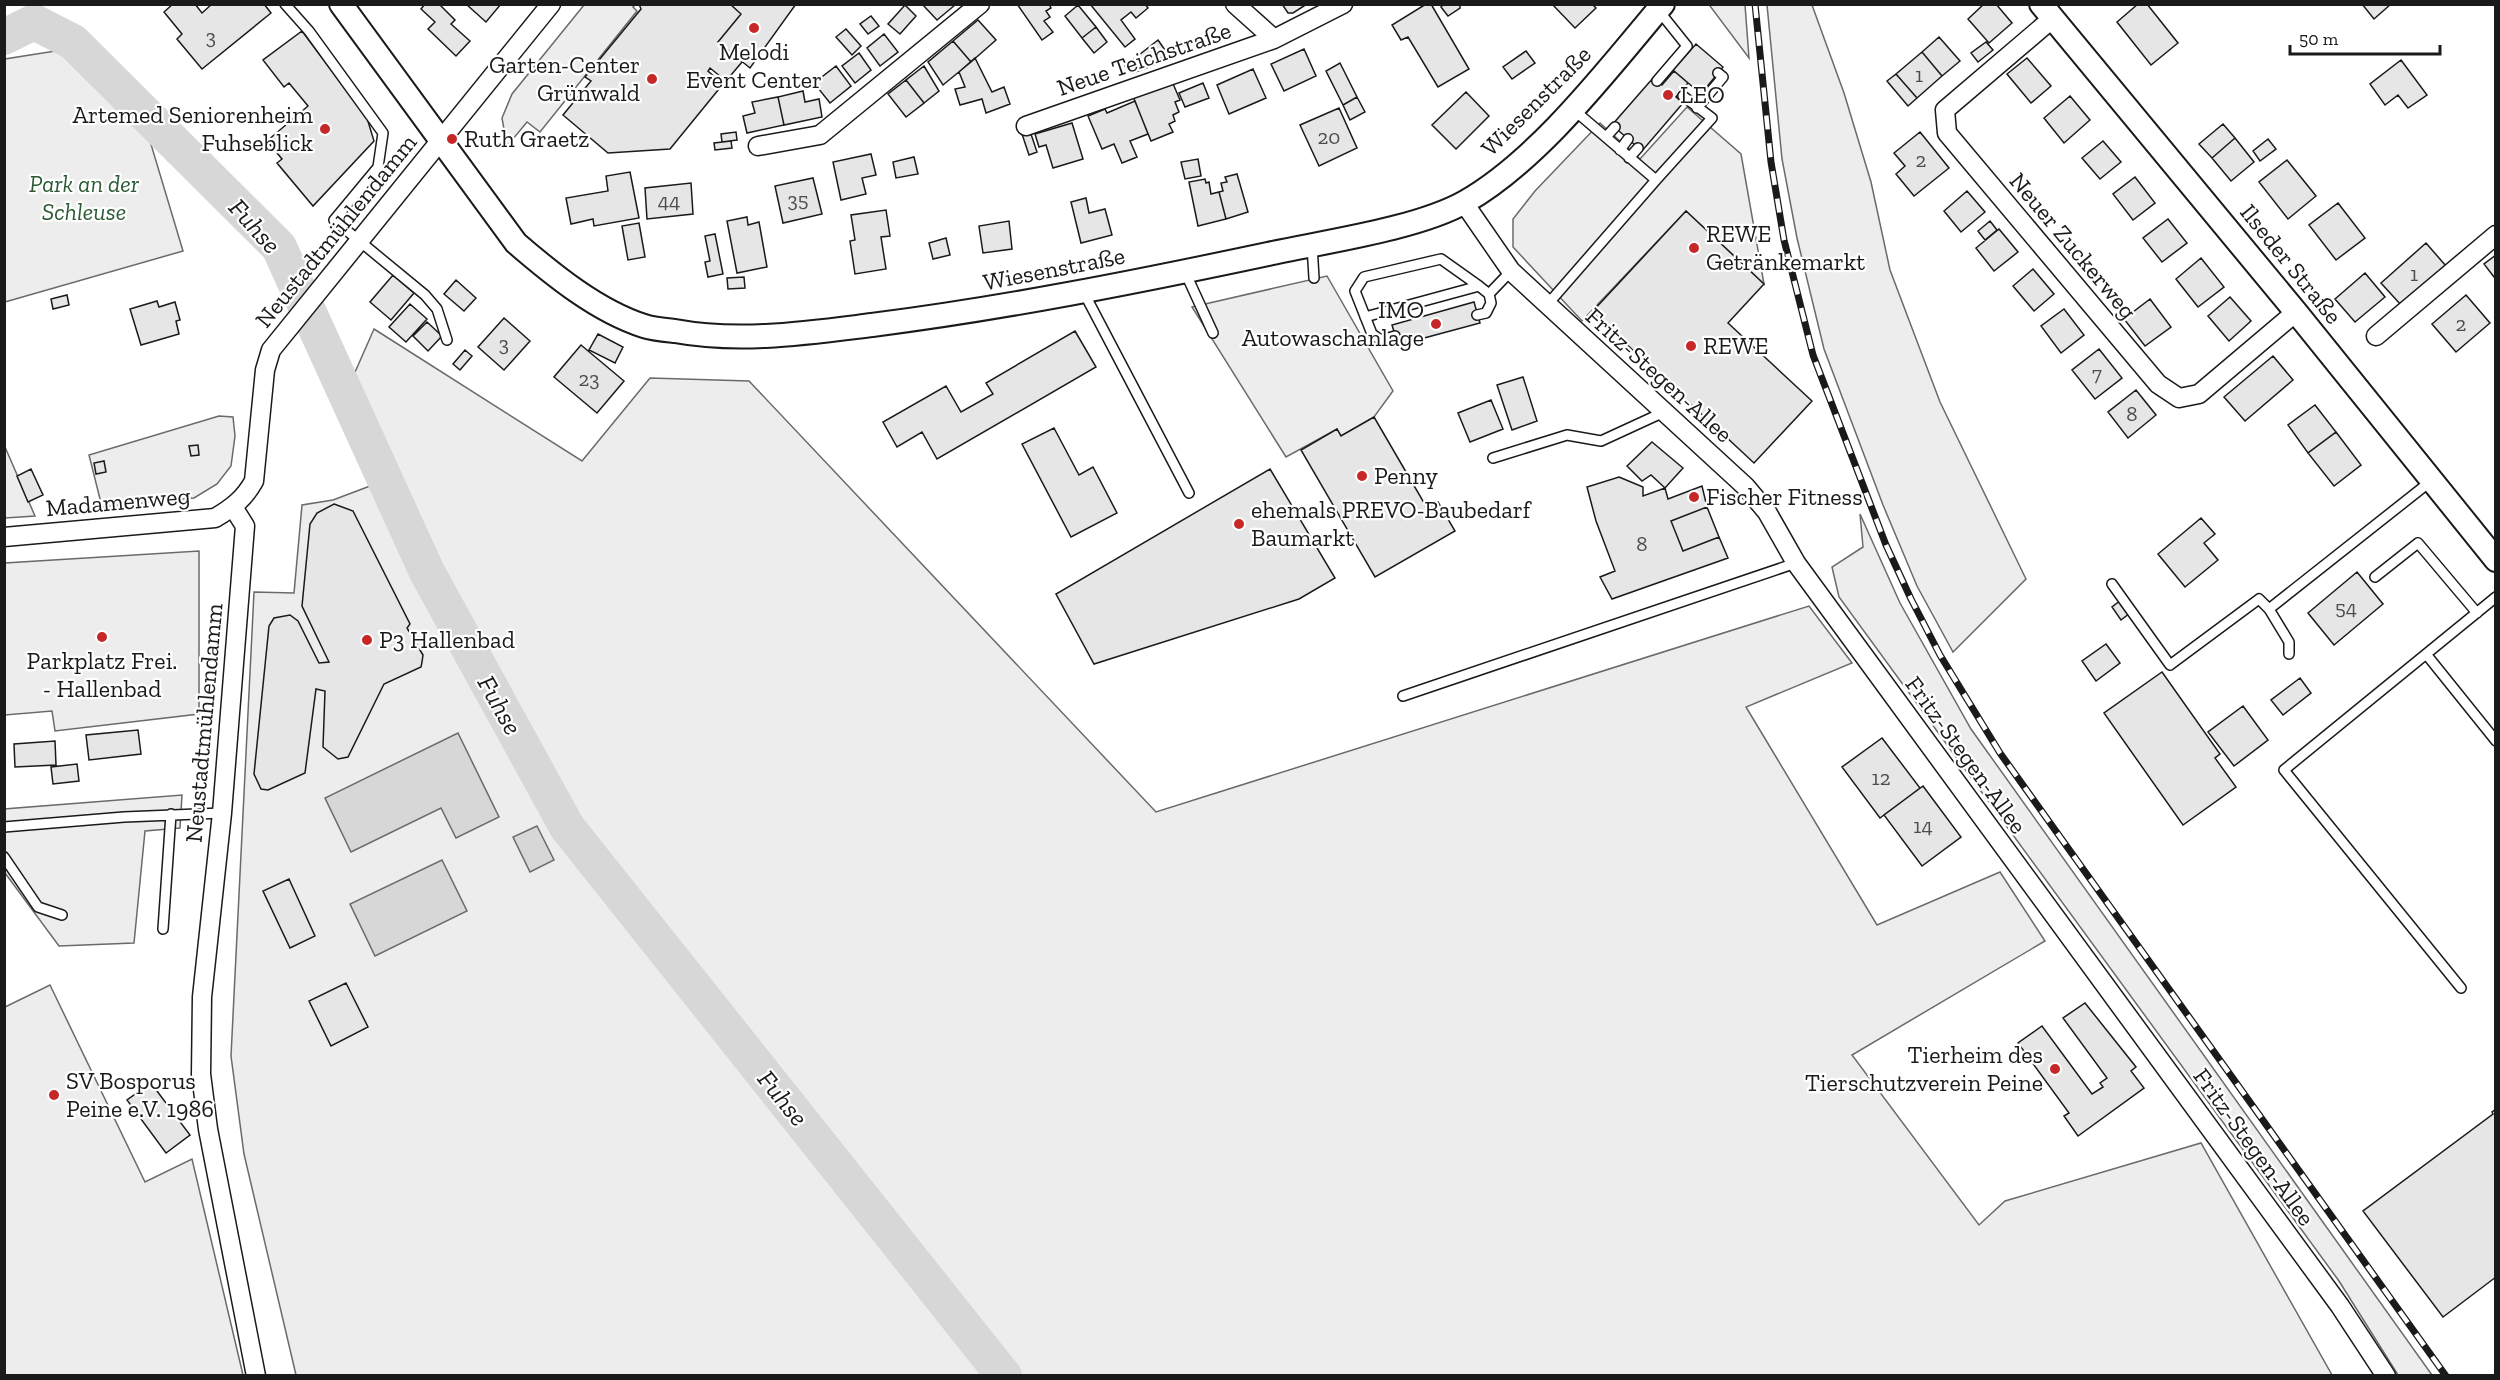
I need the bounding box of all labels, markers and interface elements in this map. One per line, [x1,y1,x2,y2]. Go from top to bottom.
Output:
street label: Neue Teichstraße [1053,15,1235,102]
scale bar [2290,18,2440,56]
marker: Melodi Event Center [747,21,761,35]
house number: 3 [206,24,216,49]
text: 50 m [2299,28,2339,50]
place label: Melodi Event Center [686,37,822,94]
street label: Wiesenstraße [1475,40,1597,162]
place label: Garten-Center Grünwald [489,50,640,107]
house number: 1 [1915,62,1923,87]
marker: Garten-Center Grünwald [645,72,659,86]
place label: LEO [1680,80,1725,109]
marker: LEO [1661,88,1675,102]
place label: Artemed Seniorenheim Fuhseblick [72,100,314,157]
marker: Artemed Seniorenheim Fuhseblick [318,122,332,136]
place label: Ruth Graetz [464,124,589,153]
house number: 20 [1318,124,1340,149]
street label: Neustadtmühlendamm [249,128,423,333]
marker: Ruth Graetz [445,132,459,146]
house number: 2 [1916,147,1926,172]
street label: Neuer Zuckerweg [2004,166,2143,325]
park label: Park an der Schleuse [29,169,140,226]
house number: 35 [787,187,809,212]
house number: 44 [658,188,680,213]
water label: Fuhse [222,192,288,260]
street label: Ilseder Straße [2234,198,2349,329]
place label: REWE Getränkemarkt [1706,219,1865,276]
street label: Wiesenstraße [981,241,1127,296]
marker: REWE Getränkemarkt [1687,241,1701,255]
house number: 1 [2410,261,2418,286]
place label: IMO Autowaschanlage [1242,295,1424,352]
street label: Fritz-Stegen-Allee [1580,301,1739,448]
house number: 2 [2456,311,2466,336]
marker: IMO Autowaschanlage [1429,317,1443,331]
house number: 3 [499,331,509,356]
place label: REWE [1703,331,1768,360]
marker: REWE [1684,339,1698,353]
house number: 7 [2092,361,2102,386]
house number: 23 [578,366,600,391]
house number: 8 [2126,401,2138,426]
place label: Penny [1374,461,1438,490]
marker: Penny [1355,469,1369,483]
street label: Madamenweg [44,481,192,522]
place label: Fischer Fitness [1706,482,1863,511]
marker: Fischer Fitness [1687,490,1701,504]
place label: ehemals PREVO-Baubedarf Baumarkt [1251,495,1533,552]
marker: ehemals PREVO-Baubedarf Baumarkt [1232,517,1246,531]
house number: 8 [1636,531,1648,556]
house number: 54 [2335,595,2357,620]
street label: Neustadtmühlendamm [179,602,228,844]
place label: P3 Hallenbad [379,625,515,654]
marker: Parkplatz Frei. - Hallenbad [95,630,109,644]
marker: P3 Hallenbad [360,633,374,647]
place label: Parkplatz Frei. - Hallenbad [27,646,177,703]
water label: Fuhse [471,670,529,740]
street label: Fritz-Stegen-Allee [1899,670,2033,839]
house number: 12 [1872,765,1890,790]
house number: 14 [1913,813,1933,838]
place label: Tierheim des Tierschutzverein Peine [1805,1040,2043,1097]
marker: Tierheim des Tierschutzverein Peine [2048,1062,2062,1076]
street label: Fritz-Stegen-Allee [2187,1062,2321,1231]
water label: Fuhse [751,1063,815,1133]
place label: SV Bosporus Peine e.V. 1986 [66,1066,214,1123]
marker: SV Bosporus Peine e.V. 1986 [47,1088,61,1102]

